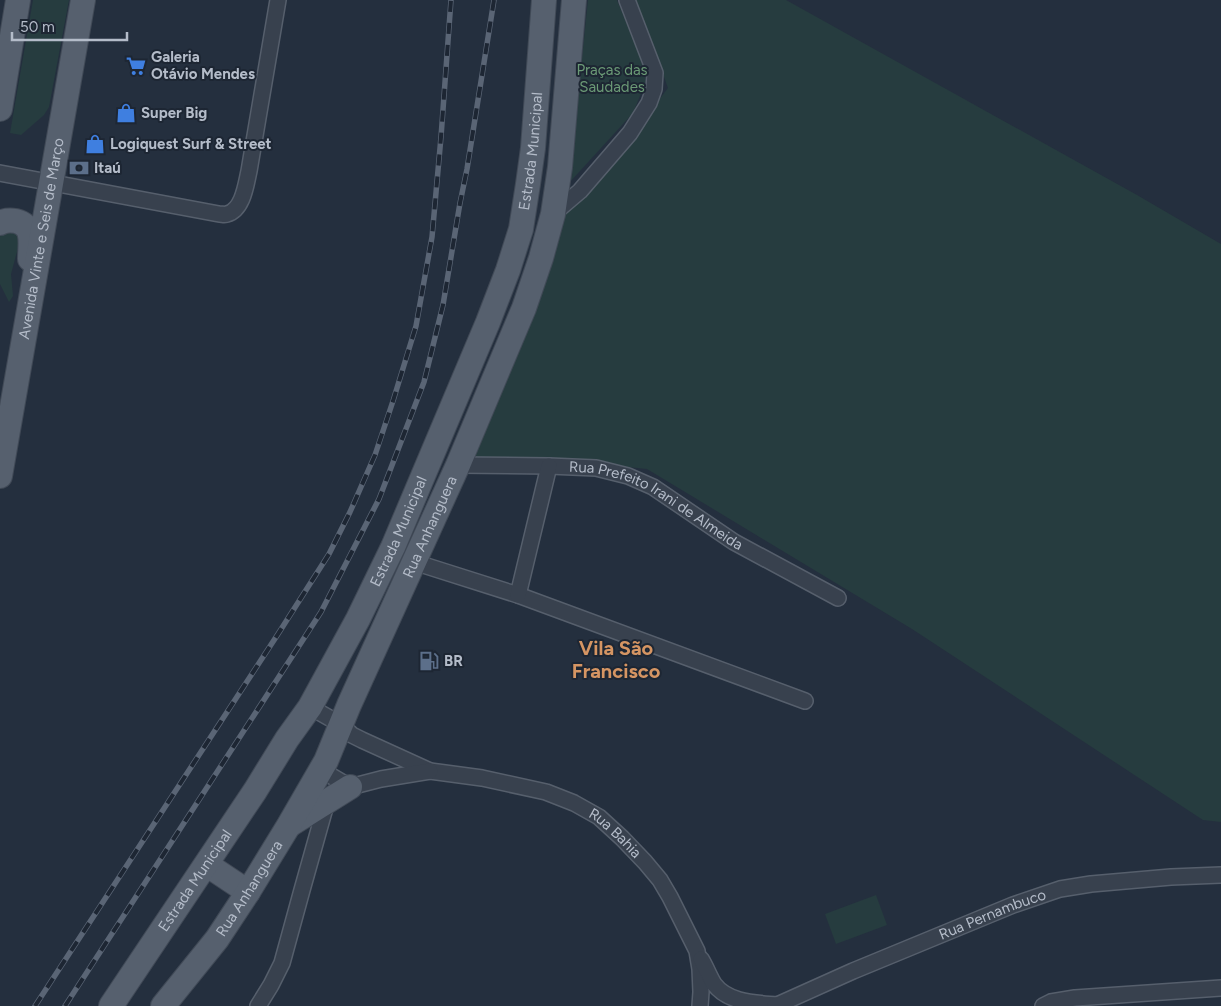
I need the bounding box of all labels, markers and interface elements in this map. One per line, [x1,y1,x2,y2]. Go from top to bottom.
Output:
scale bar [12,10,128,42]
text: 50 m [20,18,55,36]
place label: Galeria Otávio Mendes [151,48,255,83]
supermarket icon: Galeria Otávio Mendes [125,55,147,77]
park label: Praças das Saudades [576,61,648,96]
street label: Estrada Municipal [515,91,546,212]
shop icon: Super Big [115,102,137,124]
place label: Super Big [141,104,207,122]
shop icon: Logiquest Surf & Street [84,133,106,155]
place label: Logiquest Surf & Street [110,135,272,153]
street label: Avenida Vinte e Seis de Março [15,136,68,341]
bank icon: Itaú [68,157,90,179]
place label: Itaú [94,159,121,177]
street label: Rua Prefeito Irani de Almeida [569,458,746,554]
street label: Rua Anhanguera [399,473,461,581]
street label: Estrada Municipal [366,474,431,590]
district label: Vila São Francisco [572,636,661,683]
fuel station icon: BR [418,650,440,672]
place label: BR [444,652,463,670]
street label: Rua Bahia [586,804,645,862]
street label: Estrada Municipal [154,826,236,935]
street label: Rua Anhanguera [212,837,286,940]
street label: Rua Pernambuco [936,885,1049,944]

